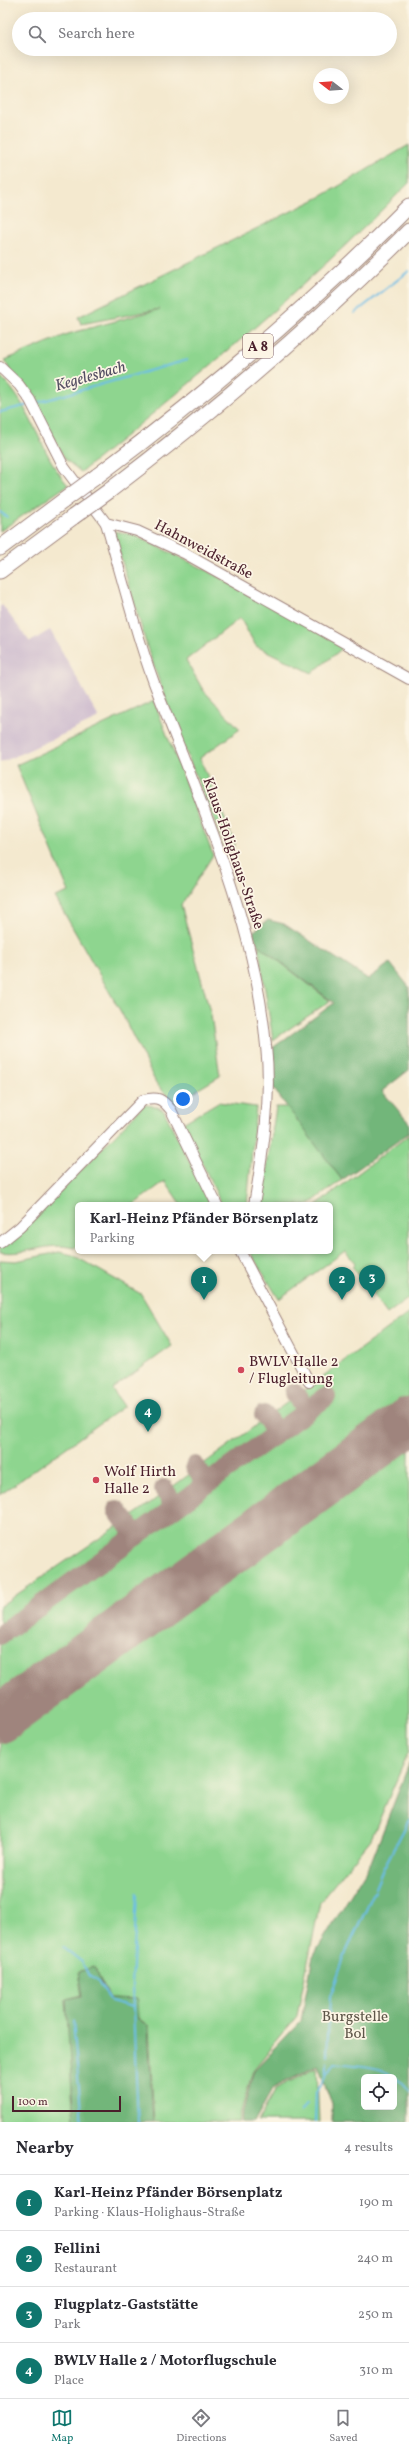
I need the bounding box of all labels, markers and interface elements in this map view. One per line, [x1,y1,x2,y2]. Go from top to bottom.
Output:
search box [12,12,397,56]
icon: search [26,23,48,45]
text: Search here [58,24,135,45]
north arrow [313,68,349,104]
road number: A 8 [243,334,273,358]
water label: Kegelesbach [53,356,129,398]
street label: Hahnweidstraße [150,515,256,585]
street label: Klaus-Holighaus-Straße [197,775,268,932]
your location [173,1089,193,1109]
popup [75,1202,333,1254]
text: Karl-Heinz Pfänder Börsenplatz [90,1209,318,1230]
text: Parking [90,1230,135,1248]
pin: 3 [359,1265,385,1298]
pin: 1 [191,1267,217,1300]
pin: 2 [329,1267,355,1300]
place label: BWLV Halle 2 / Flugleitung [249,1352,339,1390]
marker: BWLV Halle 2 / Flugleitung [236,1365,246,1375]
pin: 4 [135,1399,161,1432]
place label: Wolf Hirth Halle 2 [104,1462,176,1500]
marker: Wolf Hirth Halle 2 [91,1475,101,1485]
park label: Burgstelle Bol [322,2007,388,2045]
map controls [361,2074,397,2110]
button: locate [361,2074,397,2110]
scale bar [12,2094,121,2113]
text: 100 m [18,2095,48,2110]
text: Nearby [16,2137,74,2160]
text: 4 results [344,2139,393,2157]
text: Karl-Heinz Pfänder Börsenplatz [54,2183,282,2204]
text: 1 [26,2194,32,2212]
text: 190 m [359,2194,393,2212]
text: Parking · Klaus-Holighaus-Straße [54,2204,245,2222]
text: Fellini [54,2239,100,2260]
text: 2 [26,2250,32,2268]
text: 240 m [357,2250,393,2268]
text: Restaurant [54,2260,117,2278]
text: Flugplatz-Gaststätte [54,2295,198,2316]
text: 3 [26,2306,32,2324]
text: 250 m [358,2306,393,2324]
text: Park [54,2316,81,2334]
text: BWLV Halle 2 / Motorflugschule [54,2351,277,2372]
text: 4 [25,2362,33,2380]
text: 310 m [359,2362,393,2380]
text: Place [54,2372,84,2390]
tab: Map [51,2407,73,2446]
tab: Directions [176,2407,227,2446]
tab: Saved [329,2407,358,2446]

